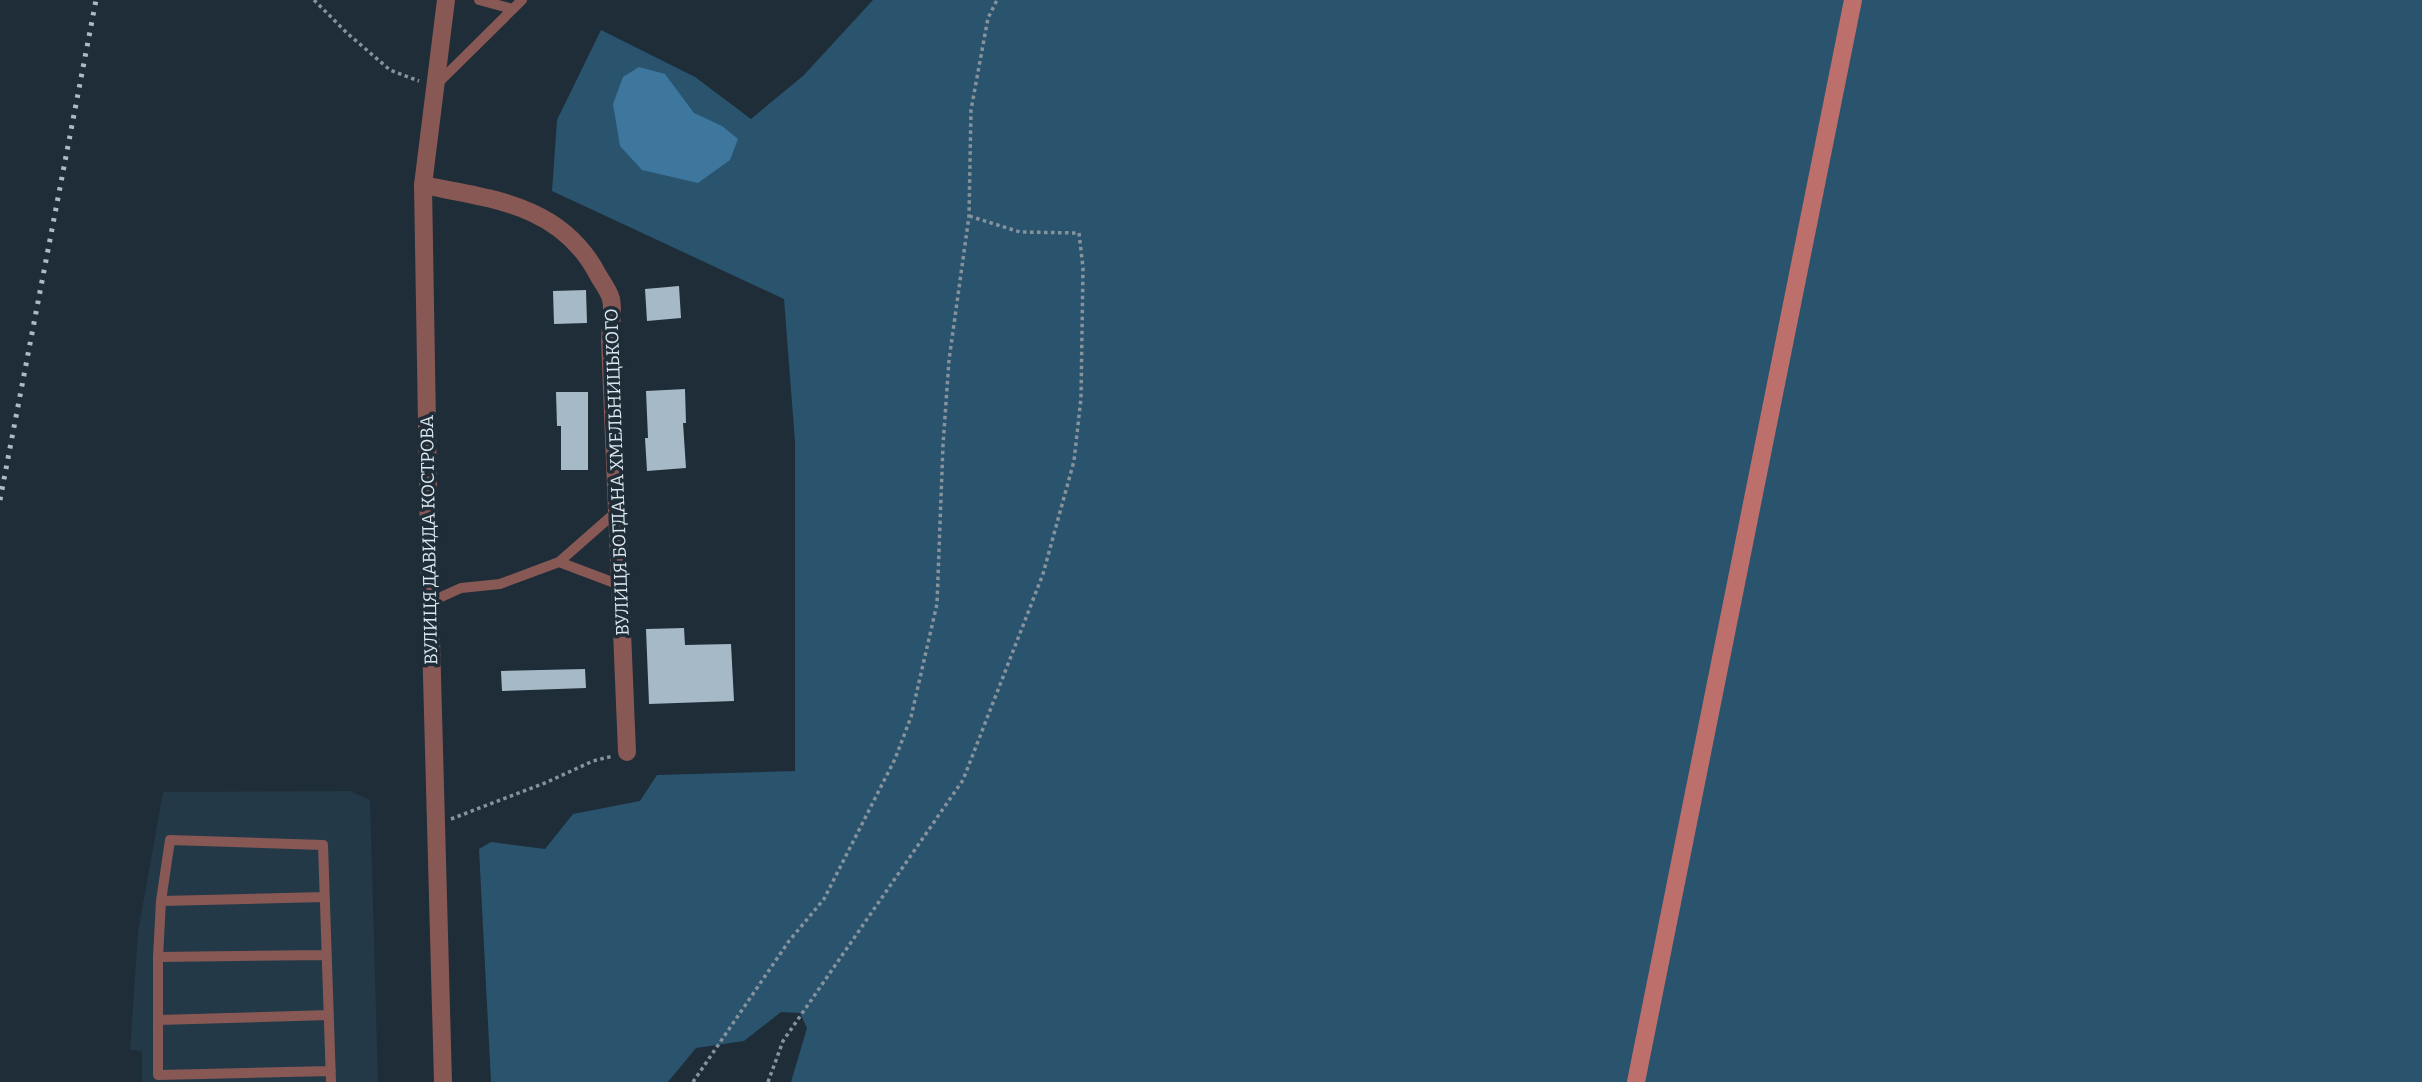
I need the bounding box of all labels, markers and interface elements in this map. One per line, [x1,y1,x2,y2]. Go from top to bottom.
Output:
street label: ВУЛИЦЯ БОГДАНА ХМЕЛЬНИЦЬКОГО [600,308,634,636]
street label: ВУЛИЦЯ ДАВИДА КОСТРОВА [416,415,442,665]

